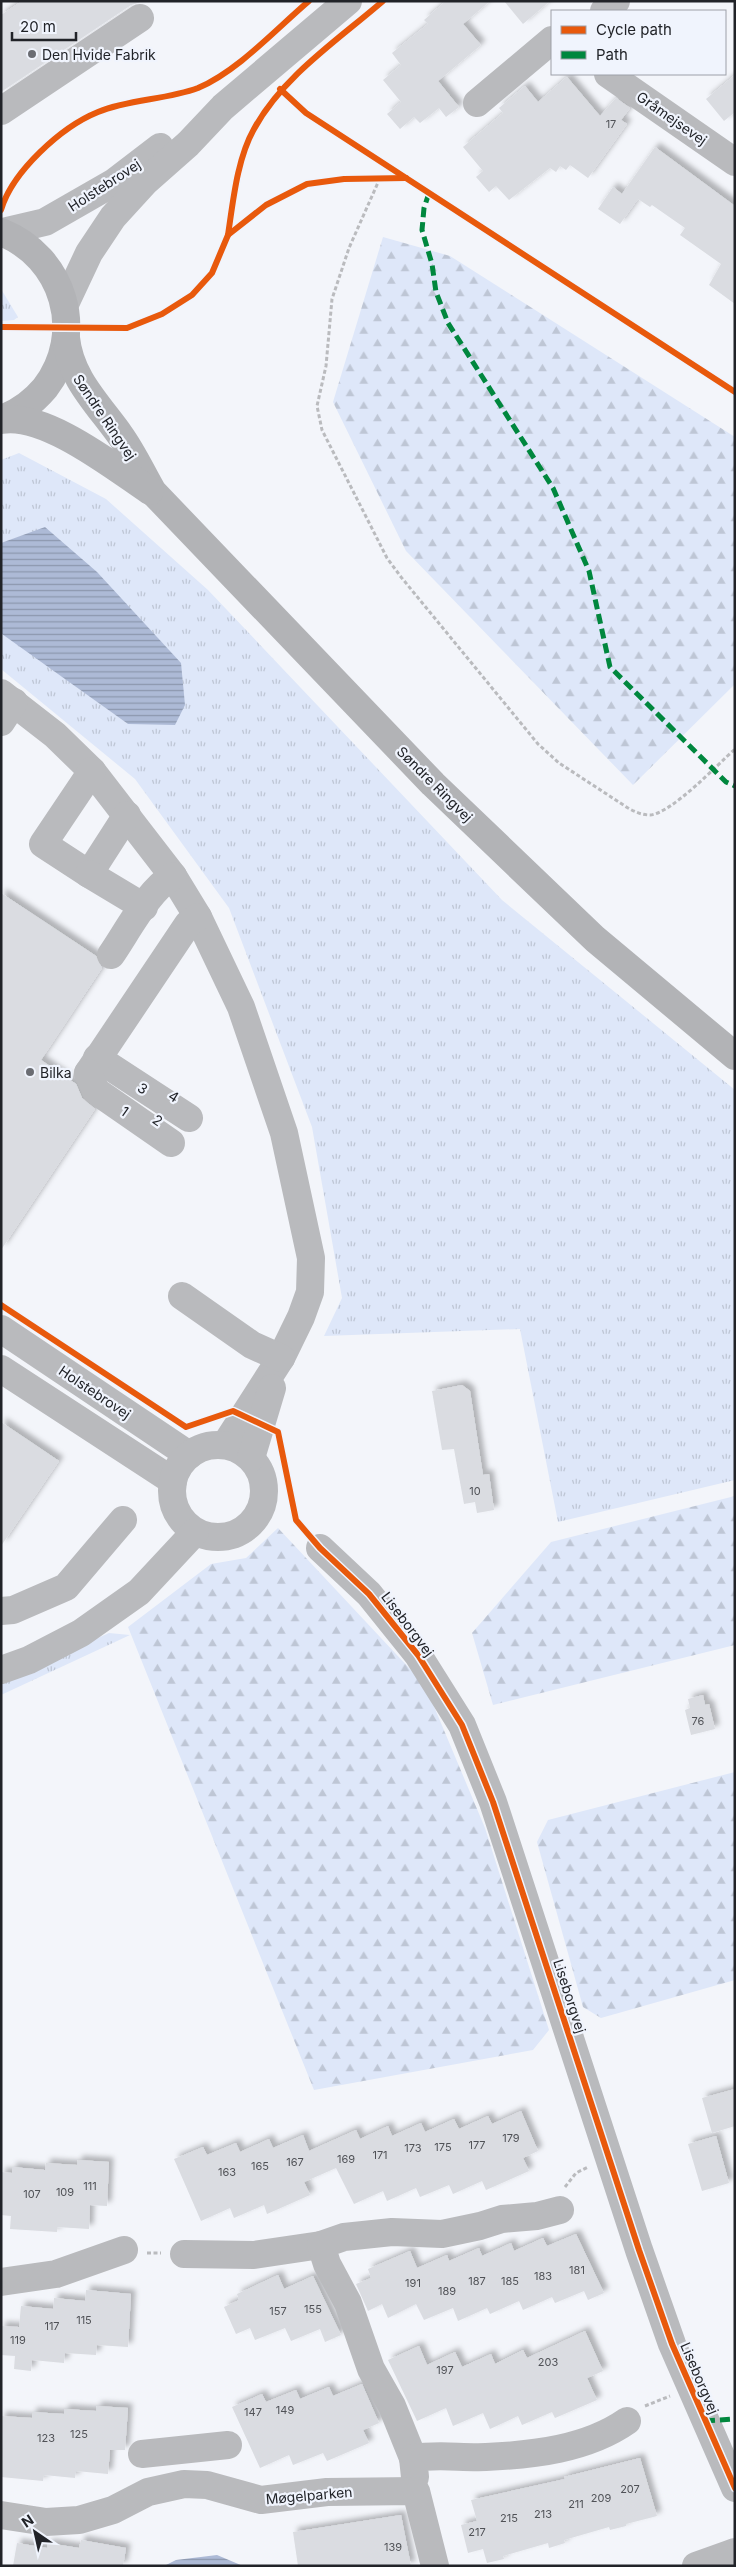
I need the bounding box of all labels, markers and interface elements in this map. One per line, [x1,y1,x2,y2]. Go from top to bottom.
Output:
scale bar [12,10,76,42]
legend [551,10,726,75]
text: 20 m [20,17,56,36]
text: Cycle path [596,20,672,39]
text: Path [596,45,628,64]
place label: Den Hvide Fabrik [42,46,156,63]
marker: Den Hvide Fabrik [26,48,38,60]
street label: Gråmejsevej [634,88,710,148]
house number: 17 [606,117,616,131]
street label: Holstebrovej [65,155,143,215]
street label: Søndre Ringvej [70,371,140,463]
street label: Søndre Ringvej [394,743,476,825]
place label: Bilka [40,1064,72,1081]
marker: Bilka [24,1066,36,1078]
street label: 3 [135,1079,151,1097]
street label: 4 [166,1086,182,1106]
street label: 1 [118,1102,132,1120]
street label: 2 [150,1111,166,1129]
street label: Holstebrovej [56,1362,134,1422]
house number: 10 [469,1484,481,1498]
street label: Liseborgvej [378,1588,438,1660]
house number: 76 [692,1714,705,1728]
street label: Liseborgvej [550,1957,590,2035]
house number: 179 [502,2131,520,2145]
house number: 177 [468,2138,486,2152]
house number: 175 [434,2140,452,2154]
house number: 173 [404,2141,422,2155]
house number: 171 [372,2148,388,2162]
house number: 169 [337,2152,355,2166]
house number: 167 [286,2155,304,2169]
house number: 165 [251,2159,269,2173]
house number: 163 [218,2165,236,2179]
house number: 111 [83,2179,97,2193]
house number: 109 [56,2185,74,2199]
house number: 107 [23,2187,41,2201]
house number: 181 [569,2263,585,2277]
house number: 183 [534,2269,552,2283]
house number: 187 [468,2274,486,2288]
house number: 185 [501,2274,519,2288]
house number: 191 [405,2276,421,2290]
house number: 189 [438,2284,456,2298]
house number: 155 [304,2302,322,2316]
house number: 157 [269,2304,287,2318]
house number: 115 [76,2313,92,2327]
house number: 117 [44,2319,60,2333]
house number: 119 [10,2333,26,2347]
street label: Liseborgvej [677,2339,723,2417]
house number: 203 [538,2355,558,2369]
house number: 197 [436,2363,454,2377]
house number: 149 [276,2403,294,2417]
house number: 147 [244,2405,262,2419]
house number: 125 [70,2427,88,2441]
house number: 123 [37,2431,55,2445]
house number: 207 [620,2482,640,2496]
street label: Møgelparken [265,2483,353,2507]
house number: 209 [591,2491,611,2505]
house number: 211 [568,2497,584,2511]
north arrow [10,2507,60,2557]
house number: 213 [534,2507,552,2521]
text: N [18,2511,37,2531]
house number: 215 [500,2511,518,2525]
house number: 217 [468,2525,486,2539]
house number: 139 [384,2540,402,2554]

